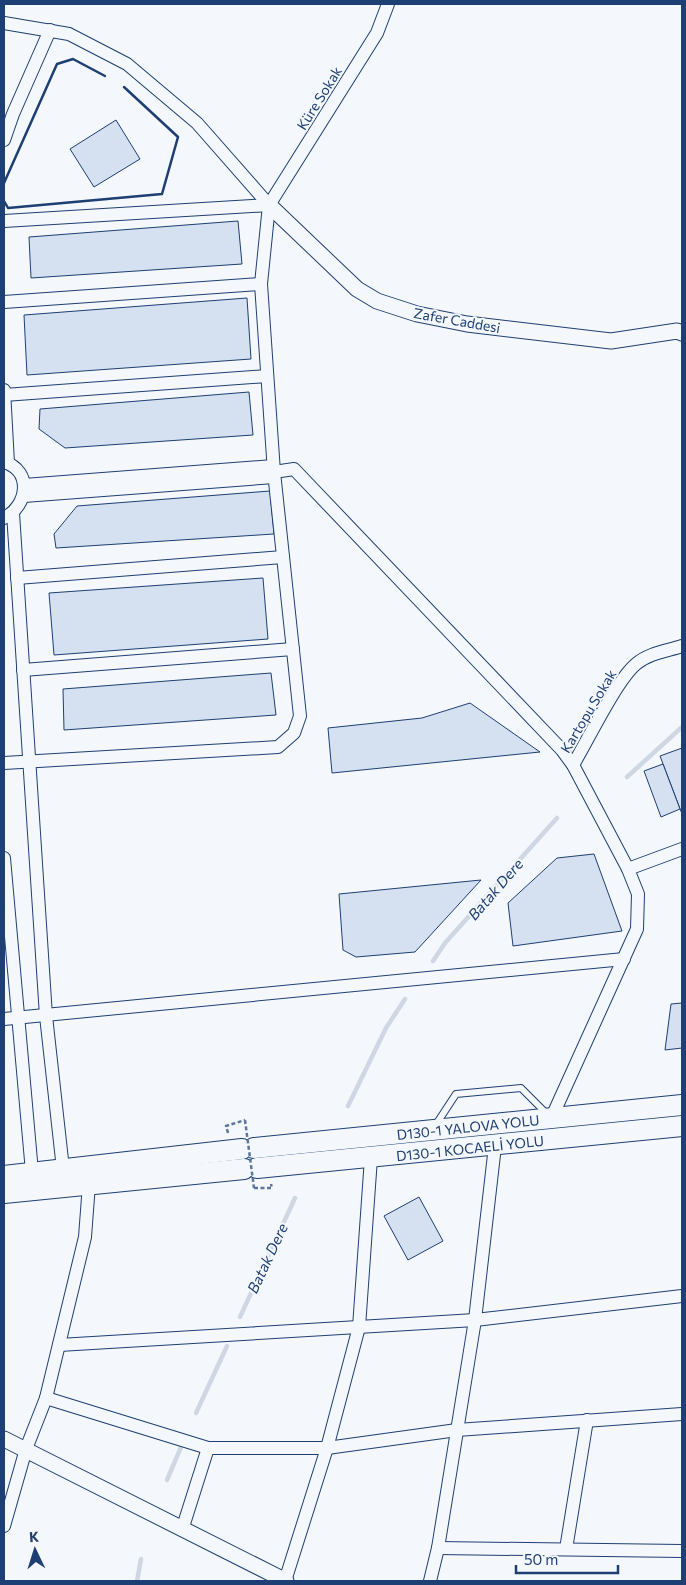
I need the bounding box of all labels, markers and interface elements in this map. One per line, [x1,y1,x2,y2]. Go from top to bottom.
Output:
street label: Küre Sokak [293,63,345,133]
street label: Zafer Caddesi [412,304,502,336]
street label: Kartopu Sokak [556,666,620,756]
water label: Batak Dere [464,855,526,923]
street label: D130-1 YALOVA YOLU [396,1111,540,1143]
street label: D130-1 KOCAELİ YOLU [395,1132,545,1164]
water label: Batak Dere [243,1220,291,1296]
north arrow [10,1525,60,1575]
text: K [29,1528,40,1545]
scale bar [516,1542,618,1574]
text: 50 m [524,1550,558,1568]

